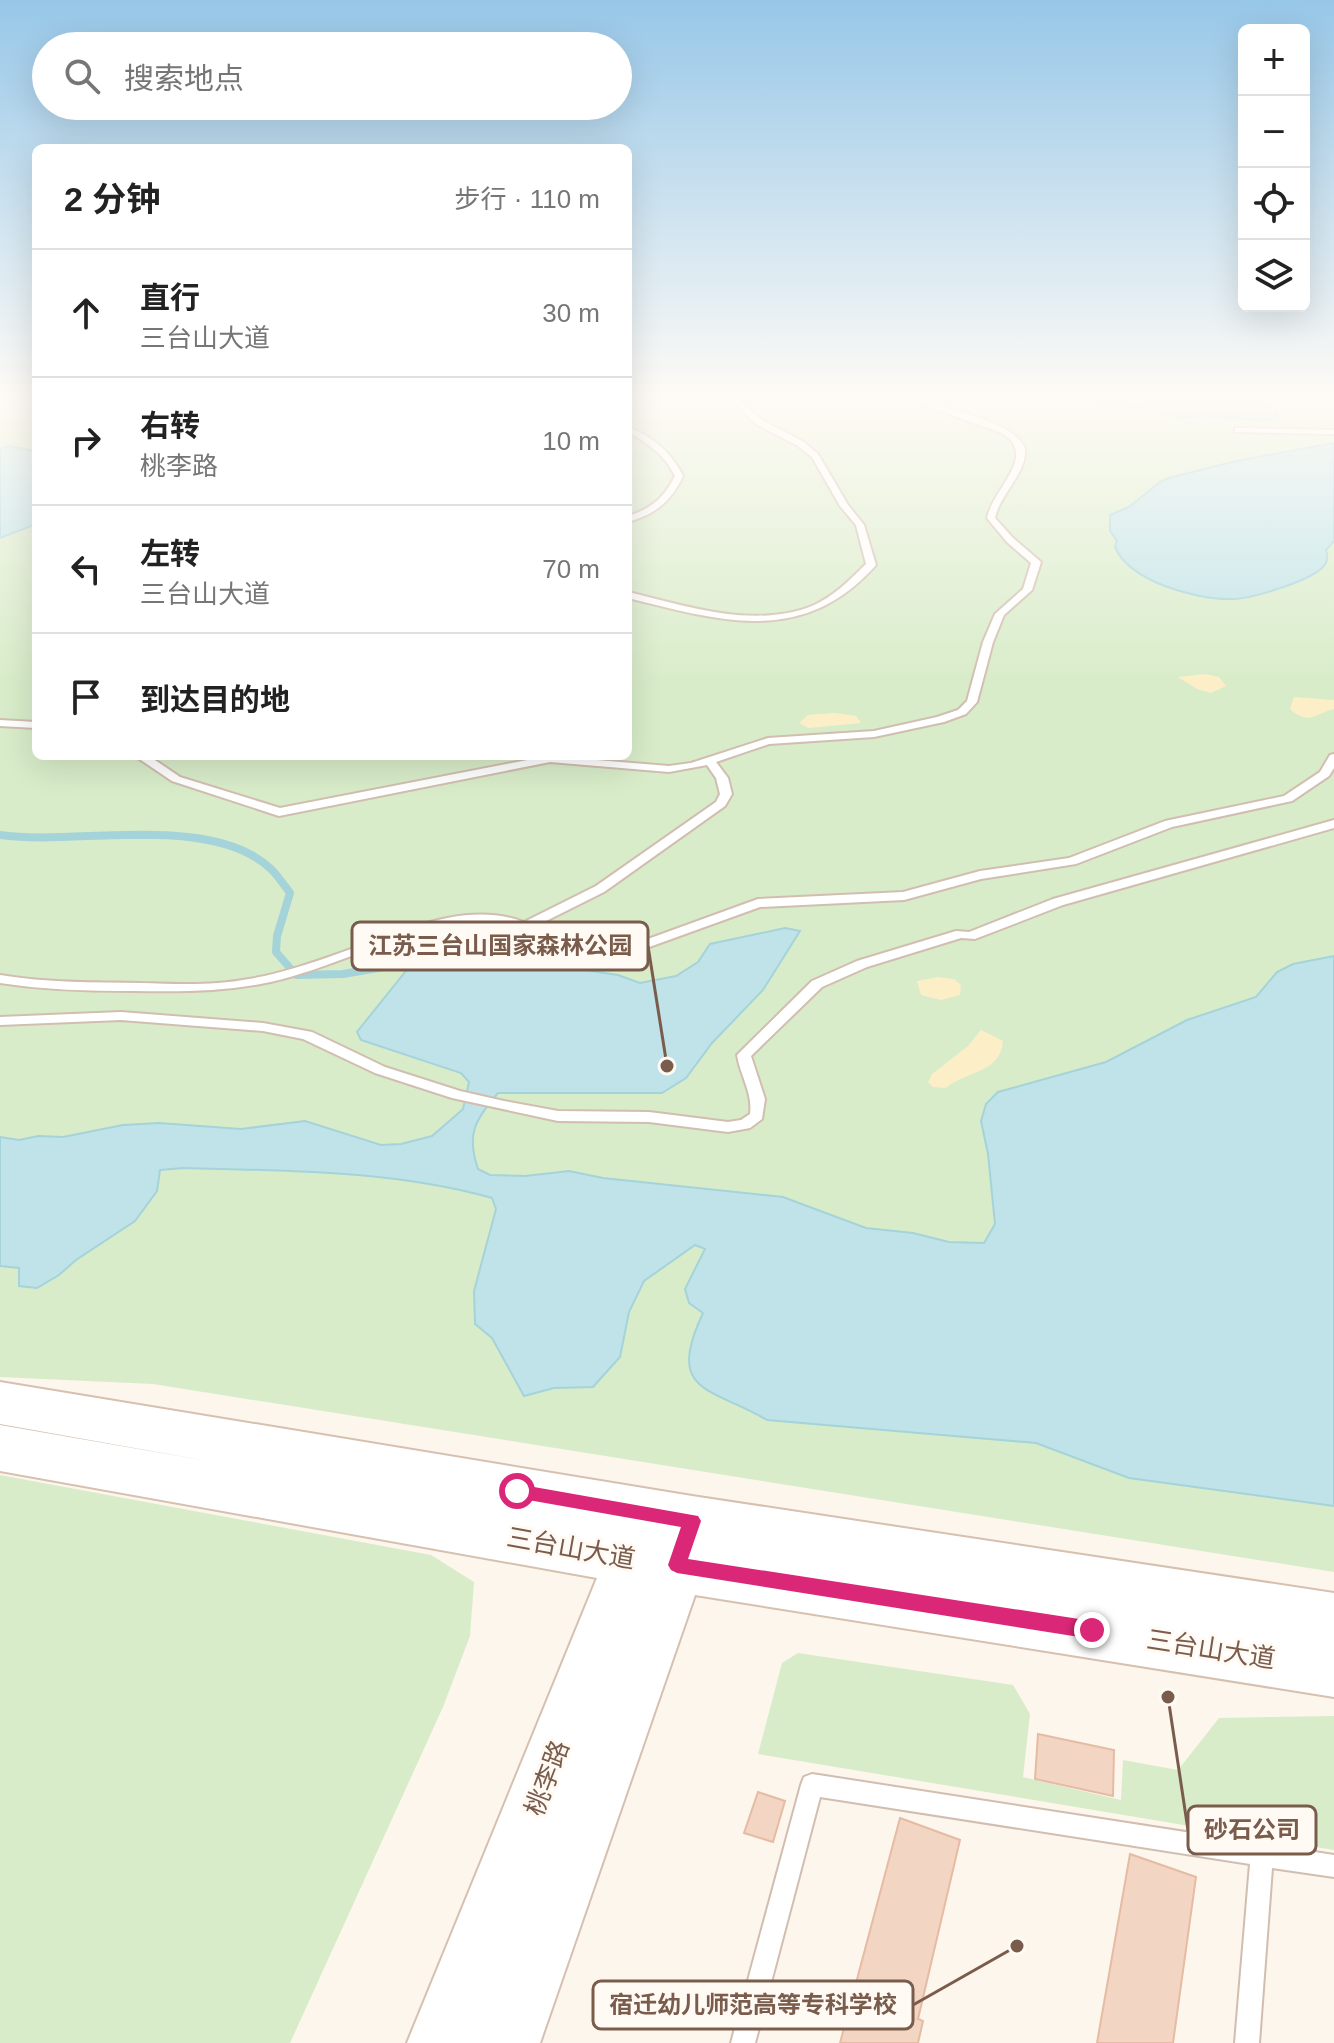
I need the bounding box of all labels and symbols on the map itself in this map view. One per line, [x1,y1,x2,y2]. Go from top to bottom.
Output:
callout: 江苏三台山国家森林公园 [352,922,648,970]
text: 江苏三台山国家森林公园 [368,932,632,959]
route start [499,1473,535,1509]
street label: 三台山大道 [504,1522,638,1574]
route end [1074,1612,1110,1648]
street label: 三台山大道 [1144,1624,1278,1674]
street label: 桃李路 [519,1736,575,1820]
callout: 砂石公司 [1188,1806,1316,1854]
text: 砂石公司 [1204,1816,1300,1843]
callout: 宿迁幼儿师范高等专科学校 [593,1981,913,2029]
text: 宿迁幼儿师范高等专科学校 [609,1991,897,2018]

